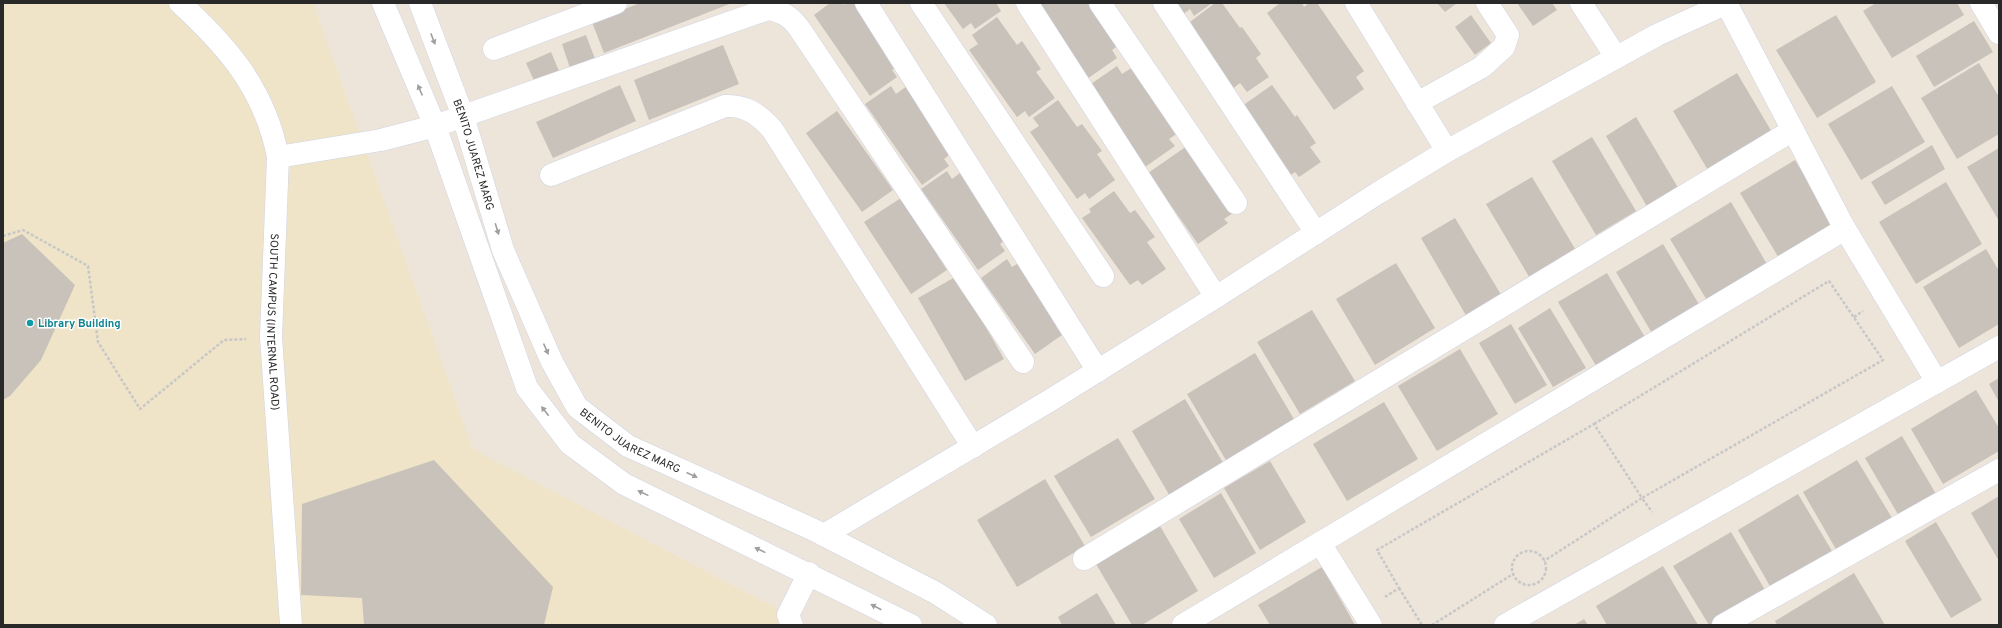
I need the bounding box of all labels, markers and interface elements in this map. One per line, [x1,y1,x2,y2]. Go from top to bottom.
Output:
one-way arrow [431,34,437,46]
one-way arrow [417,84,423,95]
street label: BENITO JUAREZ MARG [449,97,497,212]
one-way arrow [494,223,500,235]
street label: SOUTH CAMPUS (INTERNAL ROAD) [263,233,282,411]
place label: Library Building [38,317,121,331]
marker: Library Building [25,318,35,328]
one-way arrow [543,343,550,355]
one-way arrow [540,405,549,416]
street label: BENITO JUAREZ MARG [577,406,683,477]
one-way arrow [687,472,698,478]
one-way arrow [637,490,648,496]
one-way arrow [754,547,766,553]
one-way arrow [871,604,882,611]

